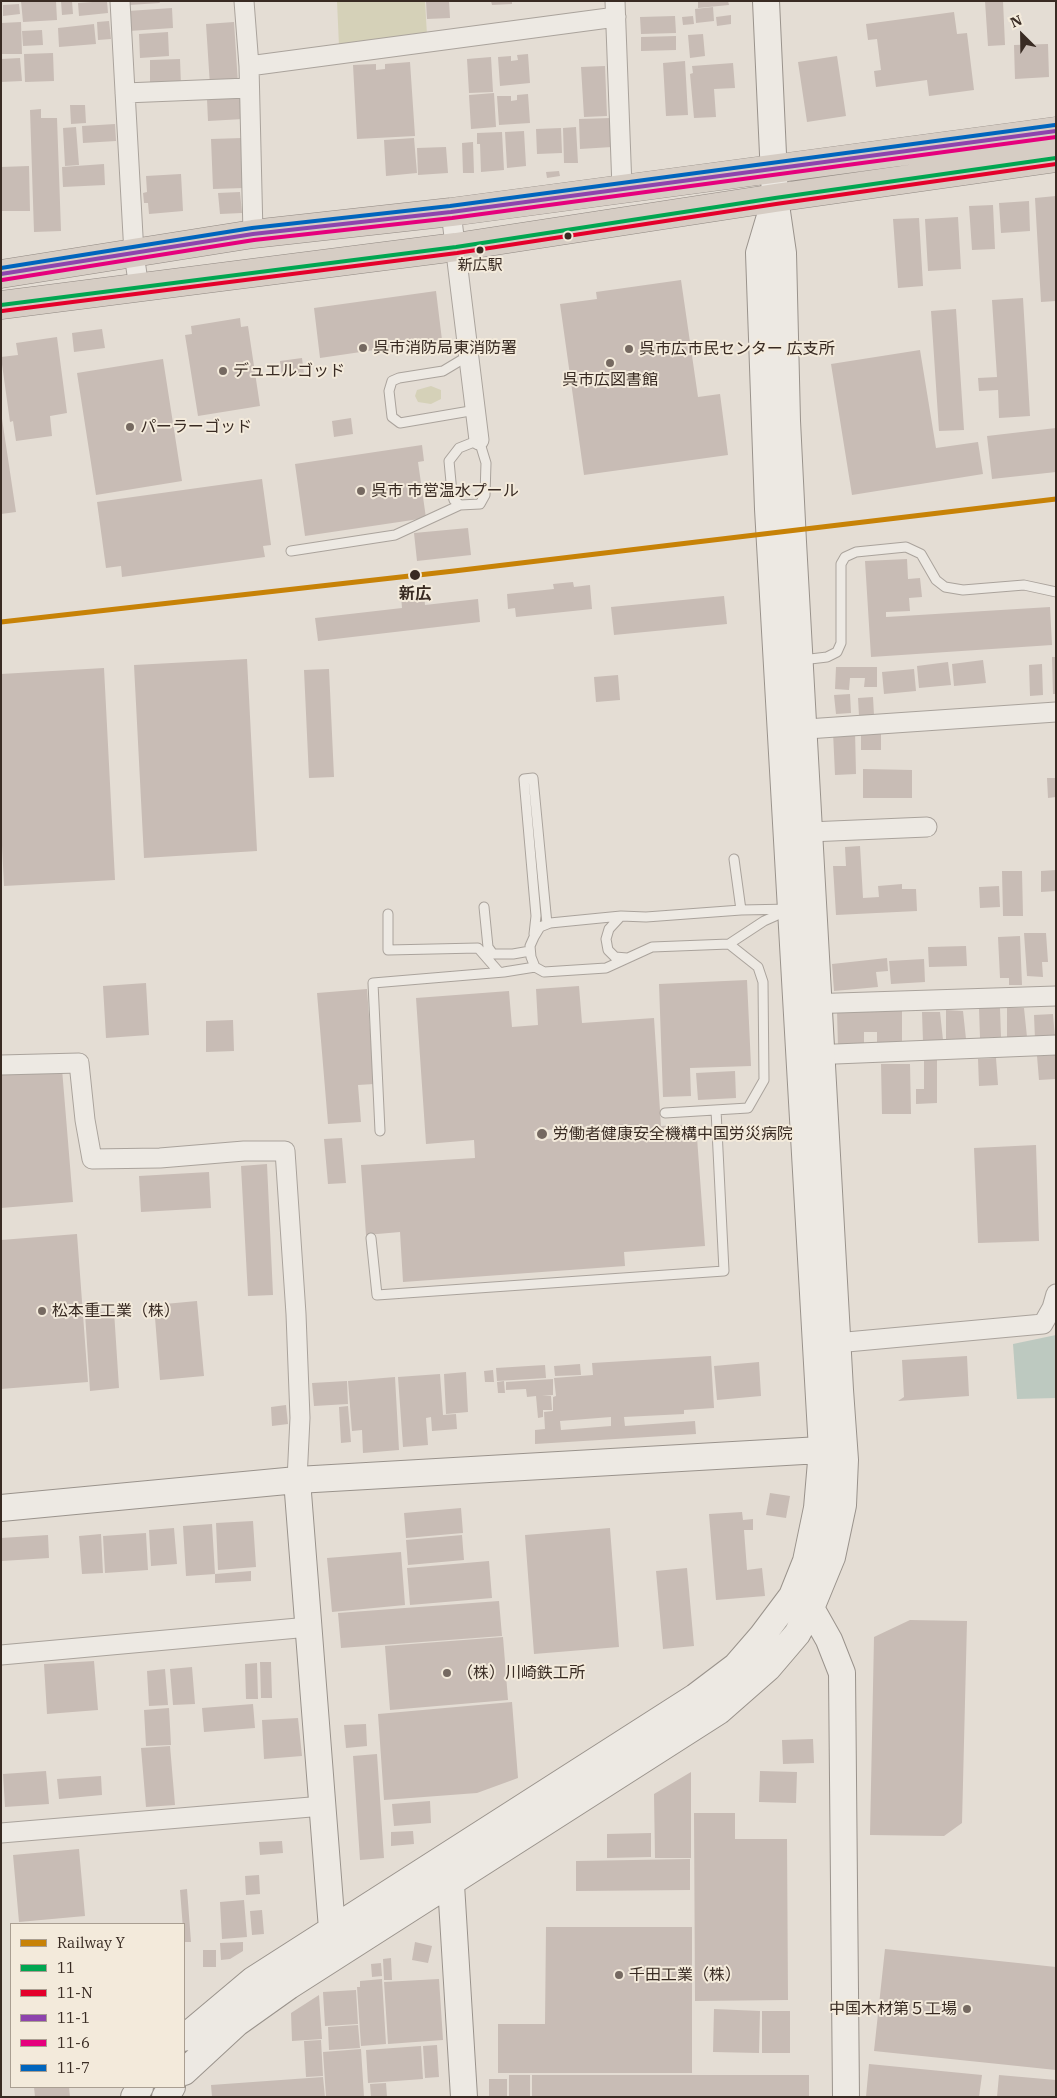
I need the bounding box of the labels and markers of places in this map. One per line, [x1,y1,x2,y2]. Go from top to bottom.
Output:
unlabelled marker [563,231,573,241]
marker: 新広駅 [475,245,485,255]
place label: 新広駅 [458,257,502,275]
place label: 呉市消防局東消防署 [373,338,517,358]
place label: 呉市広市民センター 広支所 [639,339,835,359]
marker: 呉市消防局東消防署 [357,342,369,354]
marker: 呉市広市民センター 広支所 [623,343,635,355]
marker: 呉市広図書館 [604,357,616,369]
place label: デュエルゴッド [233,361,345,381]
marker: デュエルゴッド [217,365,229,377]
place label: 呉市広図書館 [562,370,658,390]
place label: パーラーゴッド [140,417,252,437]
marker: パーラーゴッド [124,421,136,433]
place label: 呉市 市営温水プール [371,481,519,501]
marker: 呉市 市営温水プール [355,485,367,497]
marker: 新広 [408,568,422,582]
place label: 新広 [399,584,431,604]
place label: 労働者健康安全機構中国労災病院 [553,1124,793,1144]
marker: 労働者健康安全機構中国労災病院 [535,1127,549,1141]
place label: 松本重工業（株） [52,1301,180,1321]
marker: 松本重工業（株） [36,1305,48,1317]
place label: （株）川崎鉄工所 [457,1663,585,1683]
marker: （株）川崎鉄工所 [441,1667,453,1679]
place label: 千田工業（株） [629,1965,741,1985]
marker: 千田工業（株） [613,1969,625,1981]
place label: 中国木材第５工場 [829,1999,957,2019]
marker: 中国木材第５工場 [961,2003,973,2015]

